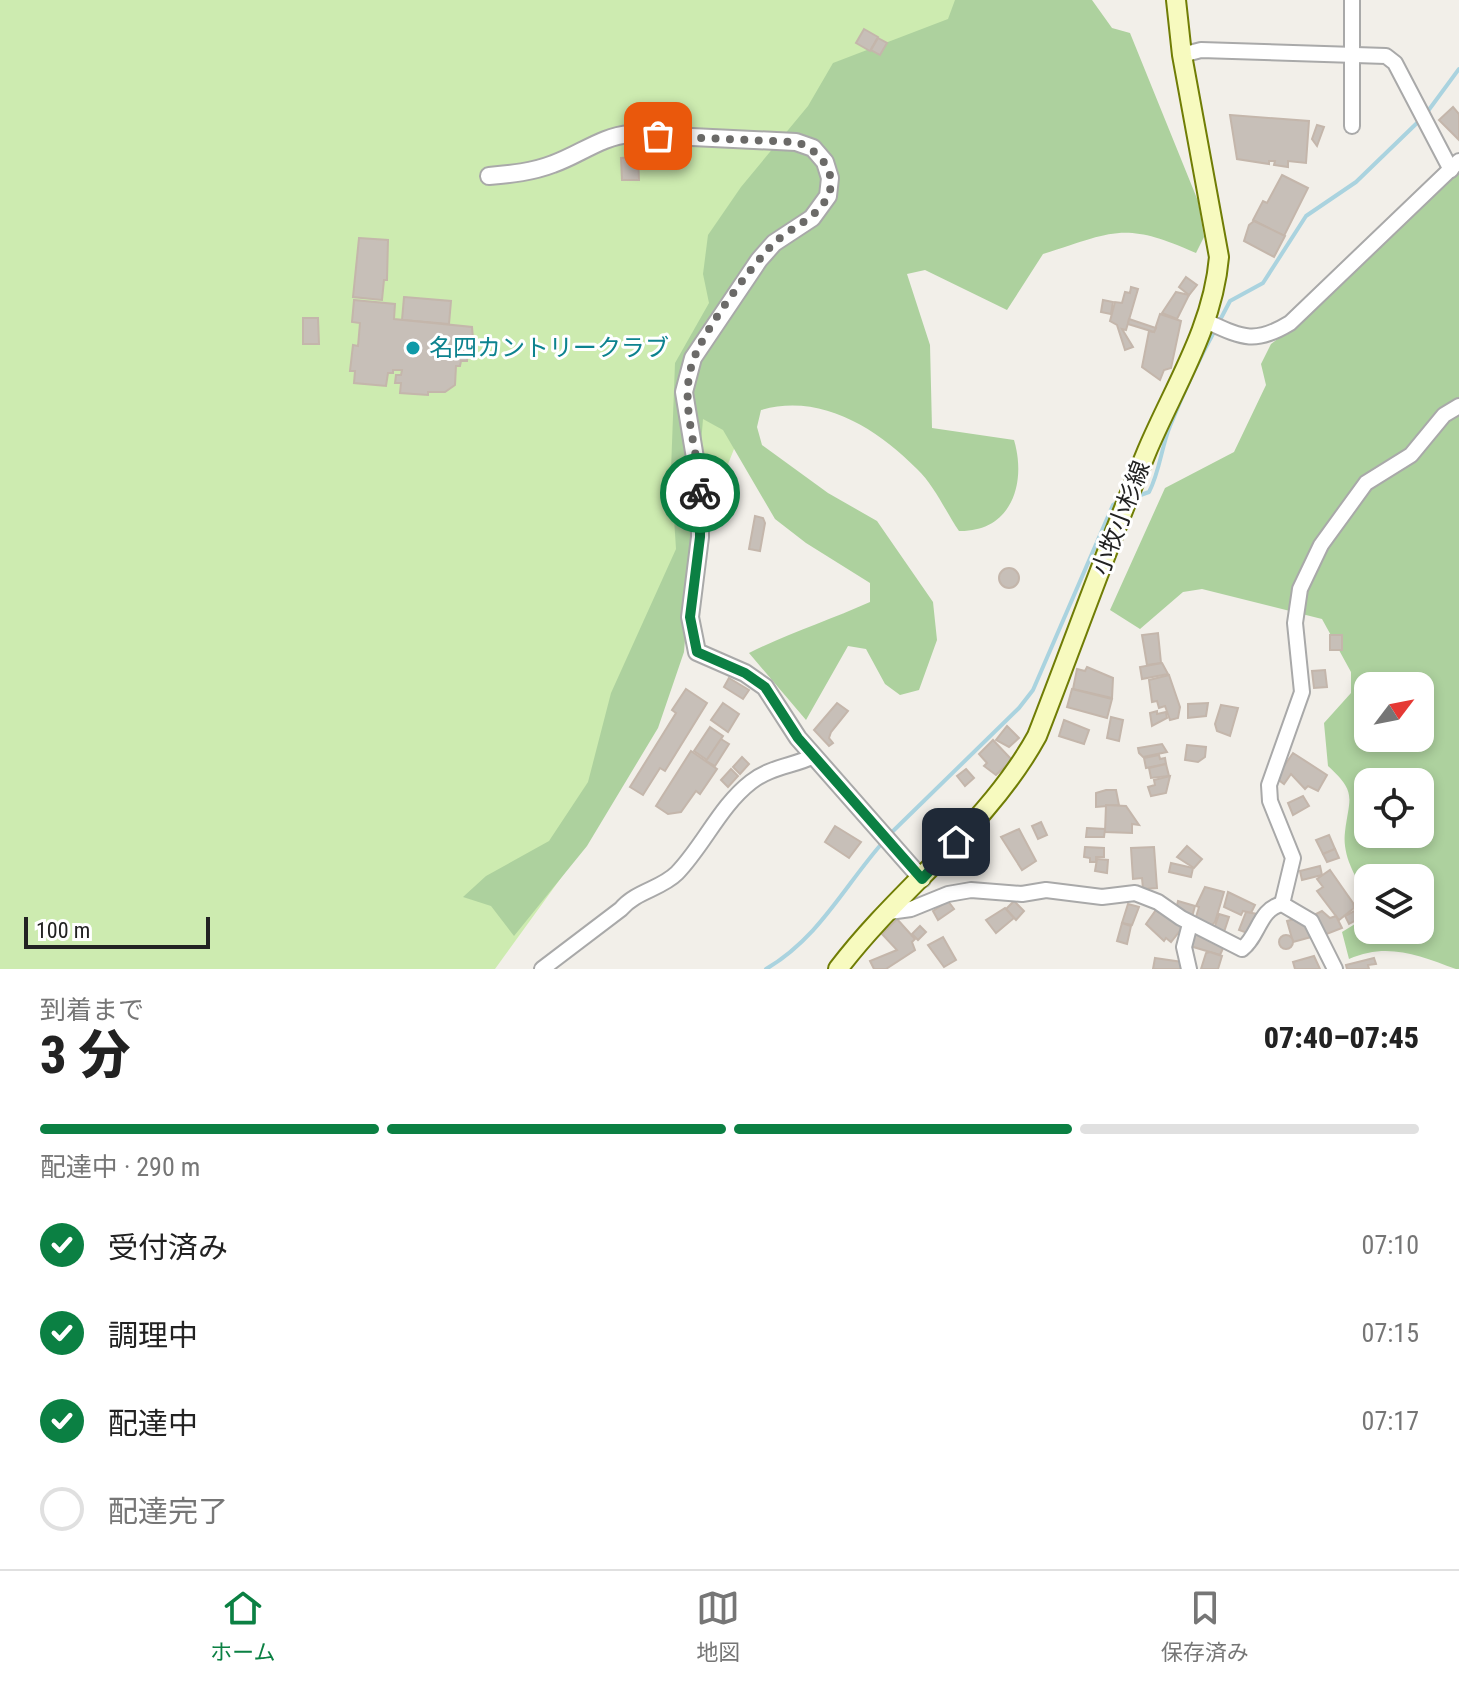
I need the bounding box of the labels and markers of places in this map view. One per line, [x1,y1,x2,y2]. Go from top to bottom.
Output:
pin [624,102,692,170]
place label: 名四カントリークラブ [429,334,669,362]
marker: 名四カントリークラブ [404,339,422,357]
pin [922,808,990,876]

